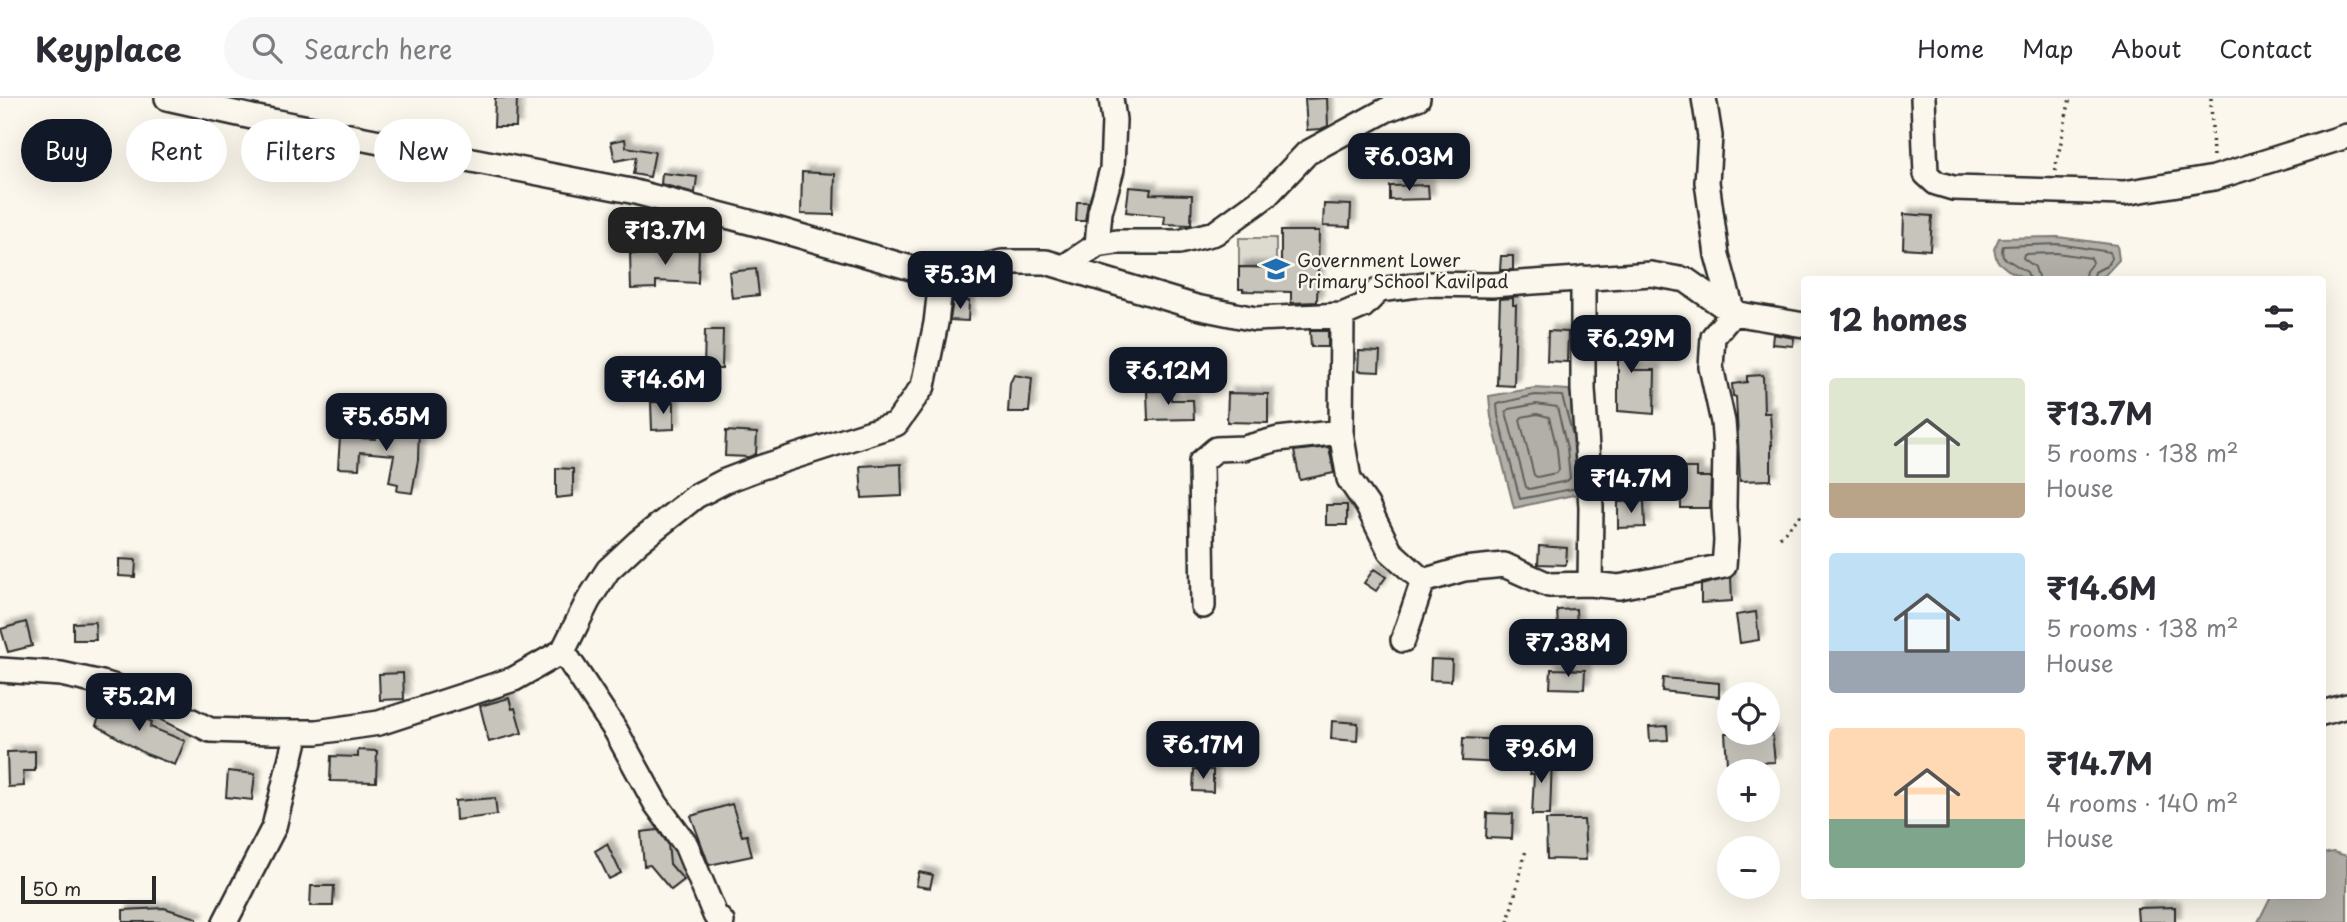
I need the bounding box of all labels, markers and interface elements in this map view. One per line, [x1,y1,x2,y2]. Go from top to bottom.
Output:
search box [224,17,714,80]
text: Keyplace [35,23,182,73]
icon: search [248,29,286,67]
text: Search here [304,29,452,68]
text: Home [1917,30,1984,66]
text: Map [2022,30,2073,66]
text: About [2111,30,2181,66]
text: Contact [2219,30,2312,66]
chip: Buy [21,119,112,182]
chip: Rent [126,119,227,182]
chip: Filters [241,119,360,182]
chip: New [374,119,472,182]
pin: ₹6.03M [1352,134,1466,193]
text: ₹6.03M [1364,138,1454,173]
pin: ₹13.7M [608,208,722,267]
text: ₹13.7M [624,212,706,247]
place label: Government Lower Primary School Kavilpad [1297,246,1508,294]
pin: ₹5.3M [911,252,1009,311]
school or university icon: Government Lower Primary School Kavilpad [1261,254,1291,284]
text: ₹5.3M [924,256,996,291]
text: 12 homes [1829,296,1967,341]
icon: filters [2260,299,2298,337]
pin: ₹6.29M [1574,316,1688,375]
text: ₹6.29M [1587,320,1675,355]
pin: ₹6.12M [1111,348,1225,407]
text: ₹6.12M [1125,352,1211,387]
pin: ₹14.6M [606,356,720,416]
text: ₹14.6M [620,361,706,396]
text: ₹13.7M [2046,390,2153,435]
pin: ₹5.65M [329,394,443,453]
text: ₹5.65M [342,398,430,433]
icon: home [1885,406,1969,490]
text: 5 rooms · 138 m² [2046,435,2239,470]
pin: ₹14.7M [1574,456,1688,515]
text: ₹14.7M [1590,460,1672,495]
text: House [2046,470,2113,505]
text: ₹14.6M [2046,565,2157,610]
icon: home [1885,581,1969,665]
text: 5 rooms · 138 m² [2046,610,2239,645]
pin: ₹7.38M [1511,620,1625,679]
text: ₹7.38M [1525,624,1611,659]
text: House [2046,645,2113,680]
pin: ₹5.2M [90,674,188,733]
text: ₹5.2M [102,678,176,713]
map controls [1717,682,1780,899]
button: locate [1717,682,1780,745]
pin: ₹6.17M [1146,722,1260,781]
text: ₹6.17M [1162,726,1244,761]
pin: ₹9.6M [1492,726,1590,785]
text: ₹9.6M [1505,730,1577,765]
text: ₹14.7M [2046,740,2153,785]
icon: home [1885,756,1969,840]
button: + [1717,759,1780,822]
text: 4 rooms · 140 m² [2046,785,2238,820]
text: House [2046,820,2113,855]
button: − [1717,836,1780,899]
scale bar [21,873,156,905]
text: 50 m [32,874,81,902]

